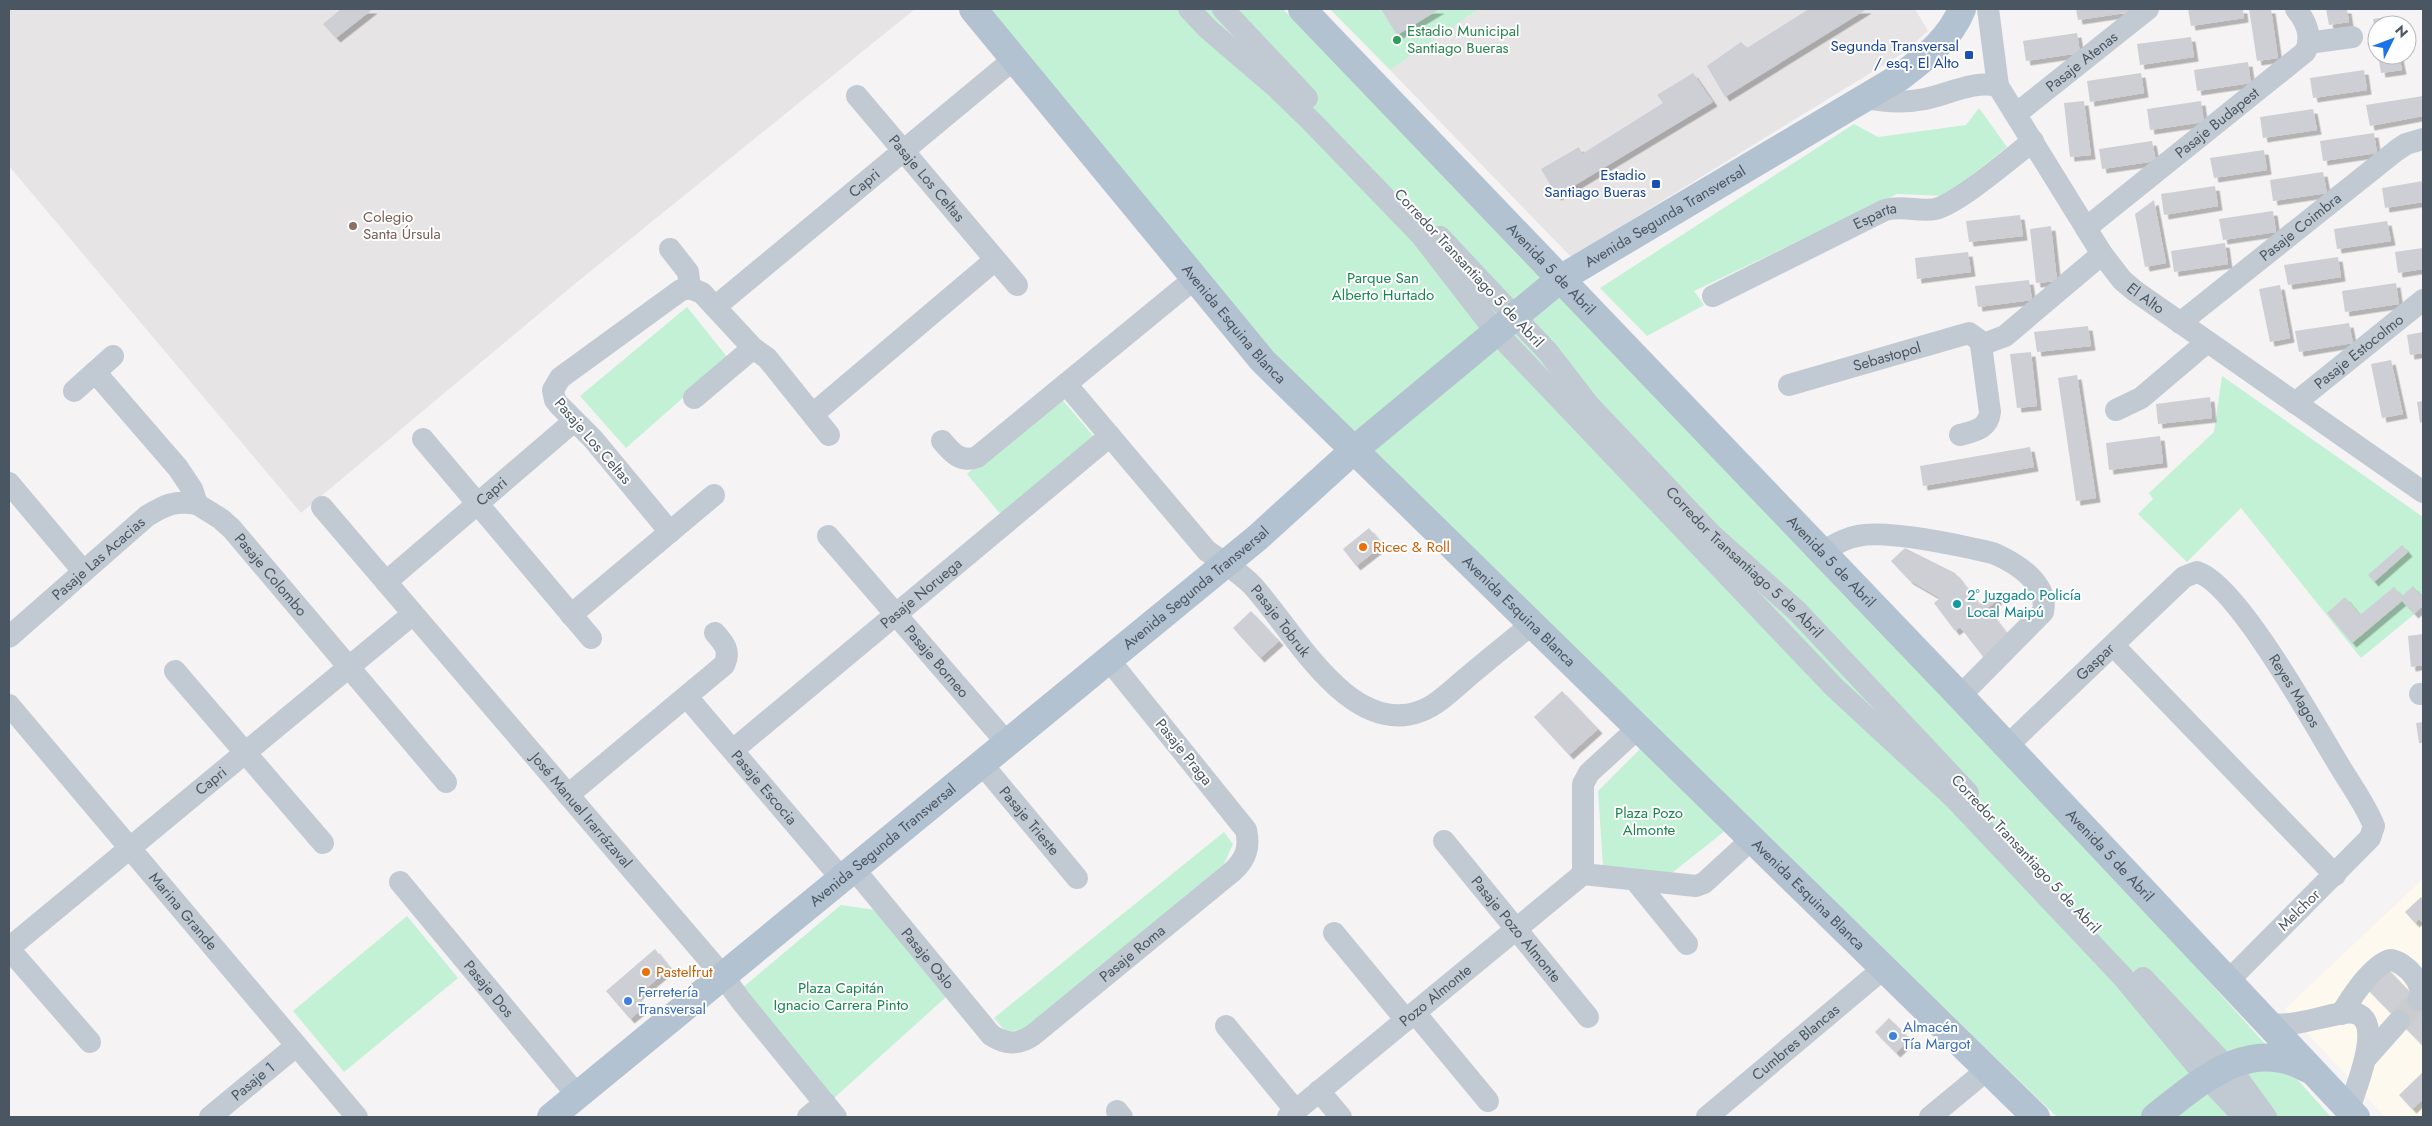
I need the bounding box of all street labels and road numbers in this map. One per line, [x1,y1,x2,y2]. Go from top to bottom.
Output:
street label: Pasaje Atenas [2041,26,2123,97]
street label: Pasaje Budapest [2170,82,2264,163]
street label: Pasaje Los Celtas [883,130,970,227]
street label: Avenida Segunda Transversal [1580,160,1750,273]
street label: Capri [844,163,885,203]
street label: Corredor Transantiago 5 de Abril [1389,184,1549,352]
street label: Pasaje Coimbra [2255,187,2346,267]
street label: Esparta [1849,197,1898,235]
street label: Avenida 5 de Abril [1502,218,1601,320]
street label: Avenida Esquina Blanca [1177,259,1291,389]
street label: El Alto [2122,278,2169,319]
street label: Pasaje Estocolmo [2309,309,2408,394]
street label: Sebastopol [1850,336,1924,377]
street label: Pasaje Los Celtas [549,393,637,489]
street label: Capri [471,472,512,511]
street label: Corredor Transantiago 5 de Abril [1661,482,1828,643]
street label: Avenida 5 de Abril [1782,510,1881,612]
street label: Pasaje Las Acacias [47,512,150,606]
street label: Avenida Segunda Transversal [1118,521,1274,655]
street label: Pasaje Colombo [229,528,312,621]
street label: Avenida Esquina Blanca [1457,551,1581,672]
street label: Pasaje Noruega [876,553,967,634]
street label: Pasaje Tobruk [1246,580,1316,662]
street label: Pasaje Borneo [899,620,974,703]
street label: Gaspar [2071,637,2120,686]
street label: Reyes Magos [2263,650,2325,732]
street label: Pasaje Praga [1150,714,1218,790]
street label: Pasaje Escocia [726,745,802,830]
street label: José Manuel Irarrázaval [524,746,637,873]
street label: Capri [190,761,231,801]
street label: Corredor Transantiago 5 de Abril [1946,770,2106,938]
street label: Avenida Segunda Transversal [805,778,961,912]
street label: Pasaje Trieste [994,781,1065,860]
street label: Avenida 5 de Abril [2061,804,2159,907]
street label: Avenida Esquina Blanca [1747,834,1870,955]
street label: Marina Grande [144,867,223,955]
street label: Pasaje Pozo Almonte [1466,871,1567,987]
street label: Melchor [2273,883,2326,936]
street label: Pasaje Roma [1095,920,1170,987]
street label: Pasaje Oslo [896,923,960,994]
street label: Pasaje Dos [458,955,519,1022]
street label: Pozo Almonte [1395,959,1476,1032]
street label: Cumbres Blancas [1747,999,1845,1086]
street label: Pasaje 1 [226,1057,280,1106]

